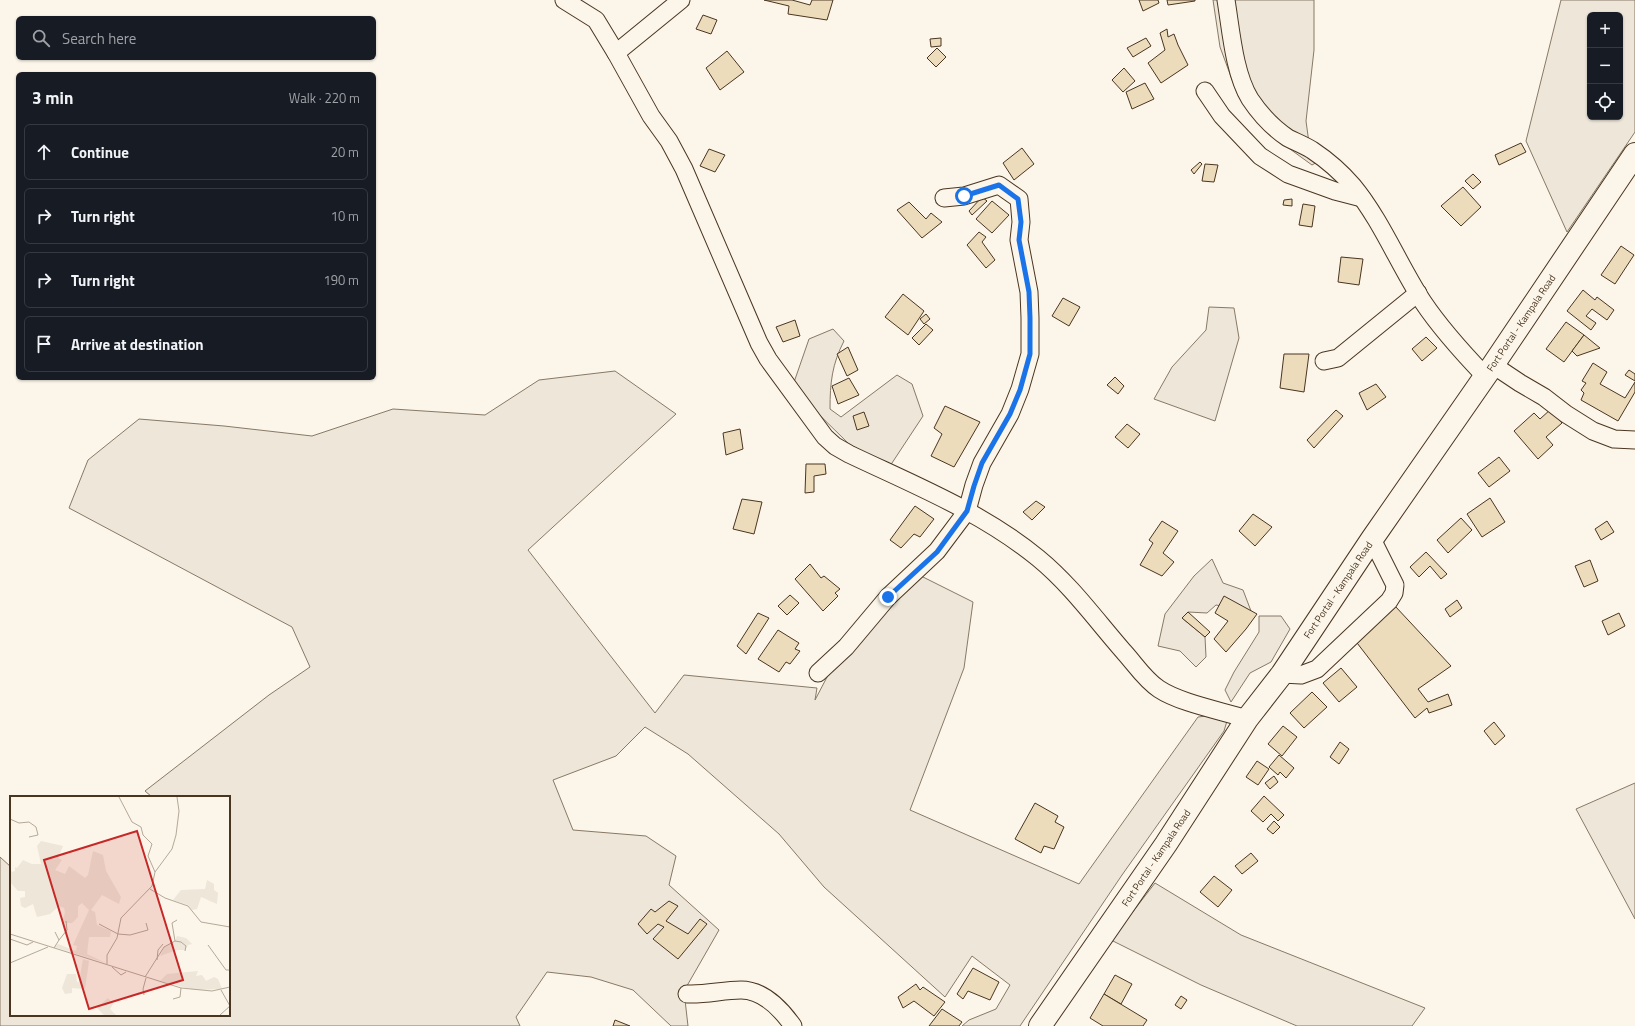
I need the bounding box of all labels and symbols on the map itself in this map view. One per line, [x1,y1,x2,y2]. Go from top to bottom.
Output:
route start [955,187,973,205]
street label: Fort Portal - Kampala Road [1483,271,1559,375]
street label: Fort Portal - Kampala Road [1300,538,1376,642]
route end [879,588,897,606]
inset map [10,796,230,1016]
street label: Fort Portal - Kampala Road [1118,806,1194,910]

